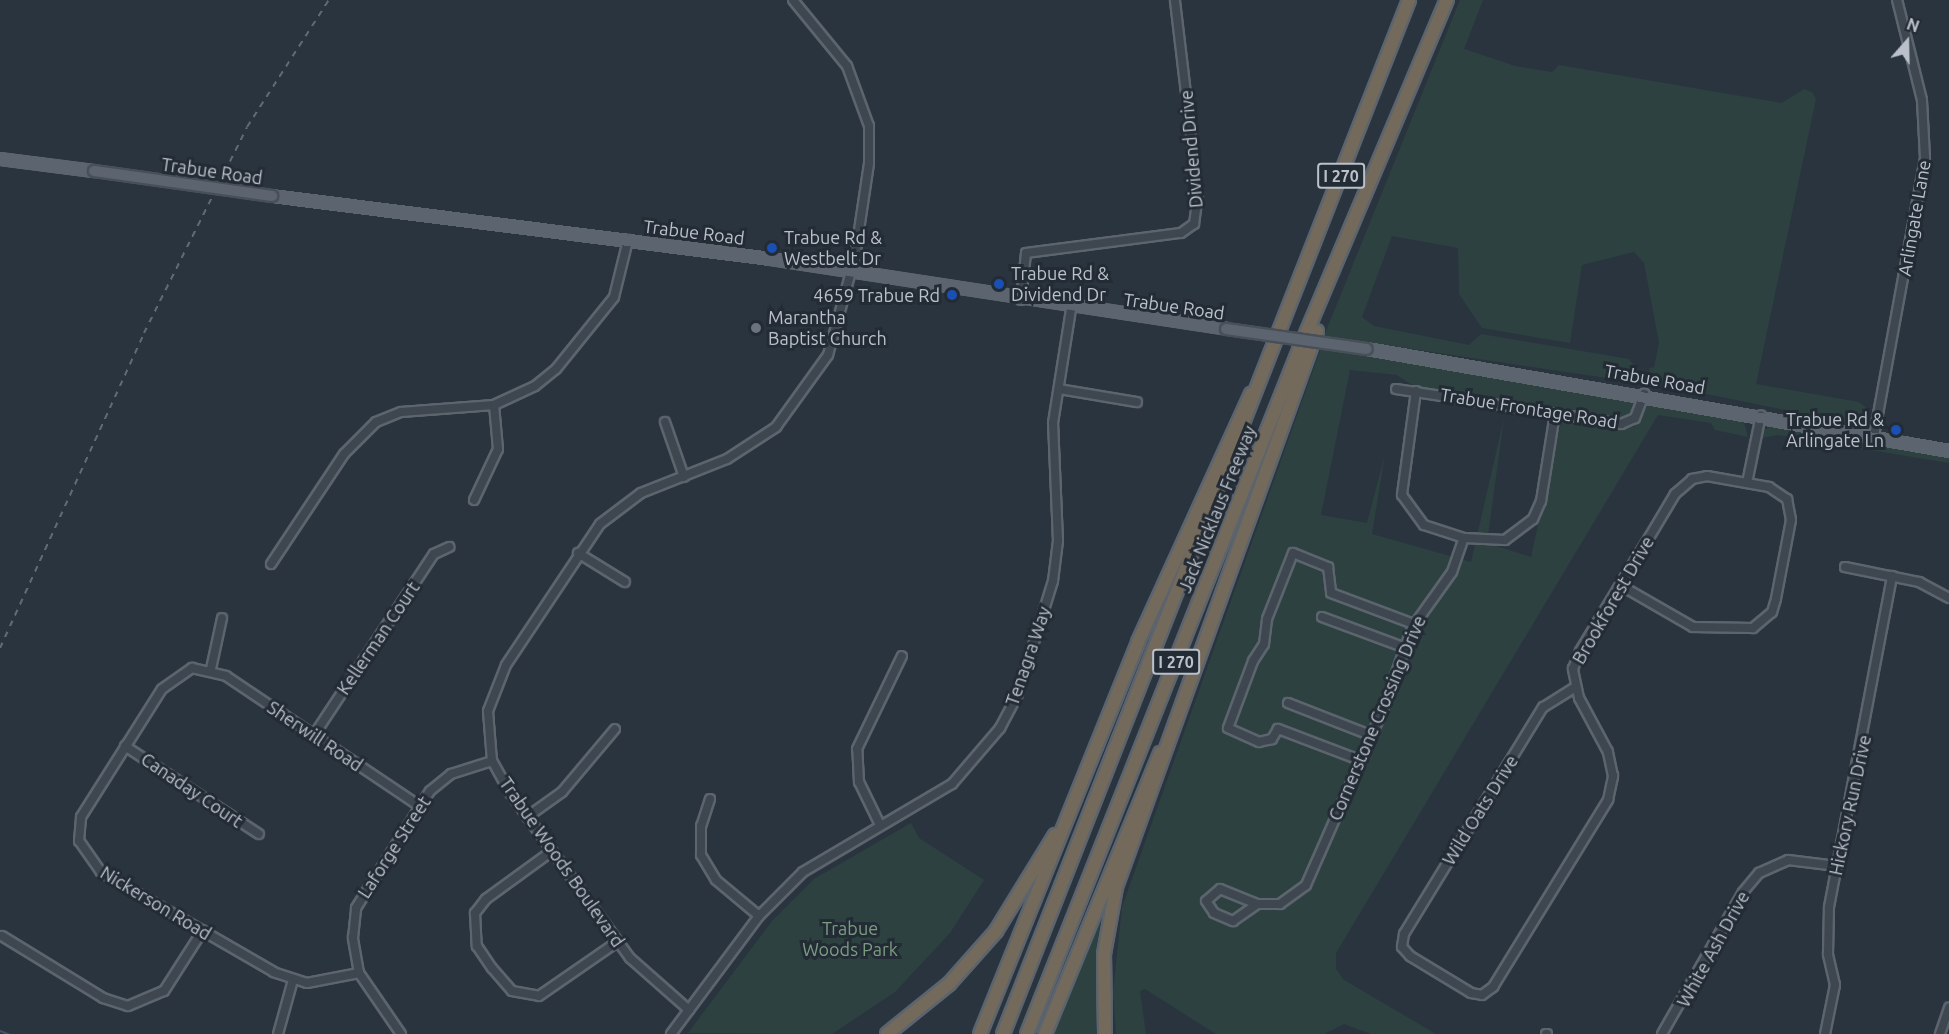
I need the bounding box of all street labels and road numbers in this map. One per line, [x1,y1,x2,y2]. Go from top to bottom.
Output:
street label: Dividend Drive [1175,89,1207,209]
street label: Trabue Road [160,153,264,189]
street label: Arlingate Lane [1893,158,1935,278]
road number: I 270 [1317,163,1365,189]
street label: Trabue Road [642,215,746,249]
street label: Trabue Road [1122,288,1226,324]
street label: Trabue Road [1603,360,1707,398]
street label: Trabue Frontage Road [1439,383,1619,433]
street label: Jack Nicklaus Freeway [1174,422,1260,596]
street label: Brookforest Drive [1568,532,1658,668]
street label: Kellerman Court [332,577,424,699]
street label: Tenagra Way [1001,604,1055,708]
street label: Cornerstone Crossing Drive [1324,612,1430,824]
road number: I 270 [1152,649,1200,675]
street label: Sherwill Road [263,696,367,776]
street label: Hickory Run Drive [1825,733,1875,877]
street label: Canaday Court [137,748,247,832]
street label: Wild Oats Drive [1438,751,1522,869]
street label: Trabue Woods Boulevard [495,773,629,951]
street label: Laforge Street [353,792,435,902]
street label: Nickerson Road [97,861,215,945]
street label: White Ash Drive [1672,887,1754,1011]

